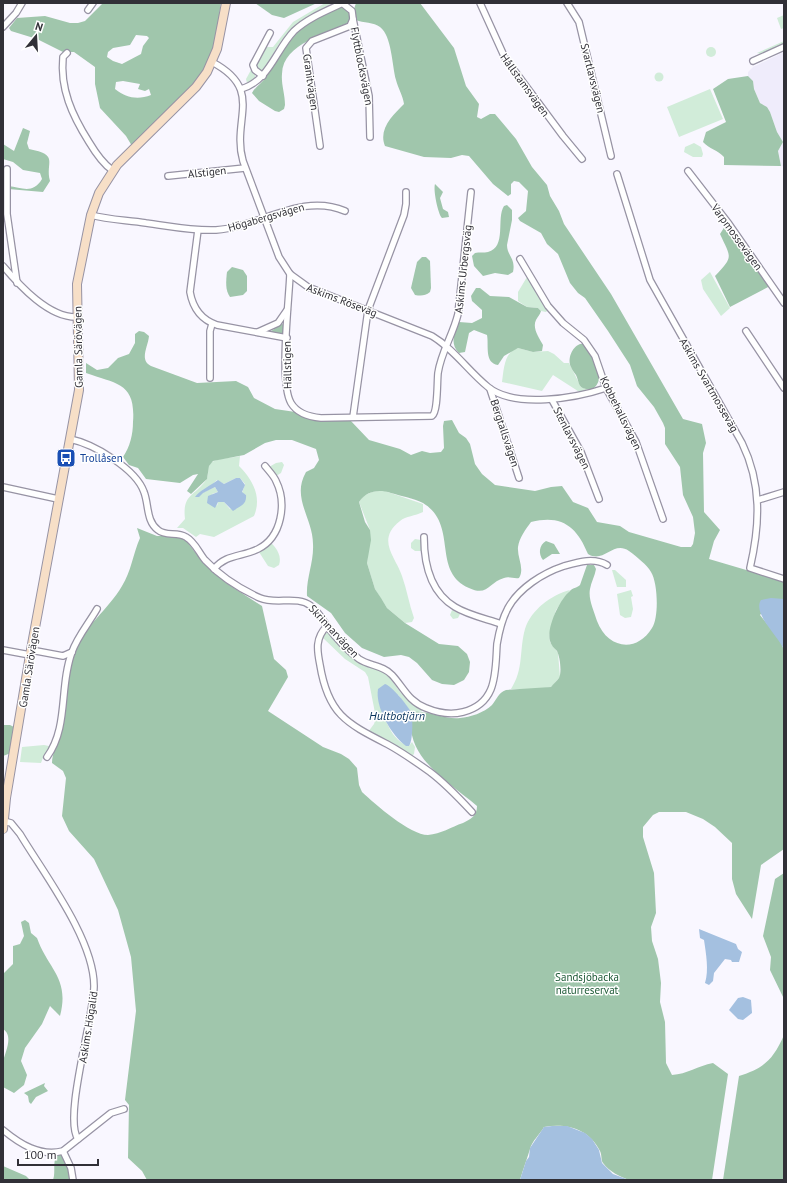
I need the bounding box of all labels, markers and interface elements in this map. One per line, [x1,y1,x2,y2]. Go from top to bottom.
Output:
north arrow [16,16,56,56]
text: N [33,19,45,34]
street label: Flyttblocksvägen [348,26,376,106]
street label: Svartlavsvägen [578,42,608,114]
street label: Hållstamsvägen [497,51,553,119]
street label: Granitvägen [300,53,322,111]
street label: Alstigen [187,163,227,181]
street label: Högabergsvägen [226,199,306,235]
street label: Varpmossevägen [708,200,766,273]
street label: Askims Urbergsväg [451,224,475,314]
street label: Askims Röseväg [305,280,379,320]
street label: Gamla Särövägen [70,306,86,388]
street label: Askims Svartmosseväg [676,335,742,435]
street label: Hällstigen [280,341,294,389]
street label: Kobbehallsvägen [597,374,645,452]
street label: Bergtallsvägen [488,397,522,469]
street label: Stenlavsvägen [550,405,594,471]
bus stop icon: Trollåsen [55,447,77,469]
place label: Trollåsen [80,451,123,465]
street label: Skrinnarvägen [306,602,362,660]
street label: Gamla Särövägen [16,626,42,708]
water label: Hultbotjärn [369,708,425,723]
park label: Sandsjöbacka naturreservat [555,970,619,997]
street label: Askims Högalid [75,990,101,1064]
scale bar [18,1141,98,1167]
text: 100 m [24,1147,57,1162]

